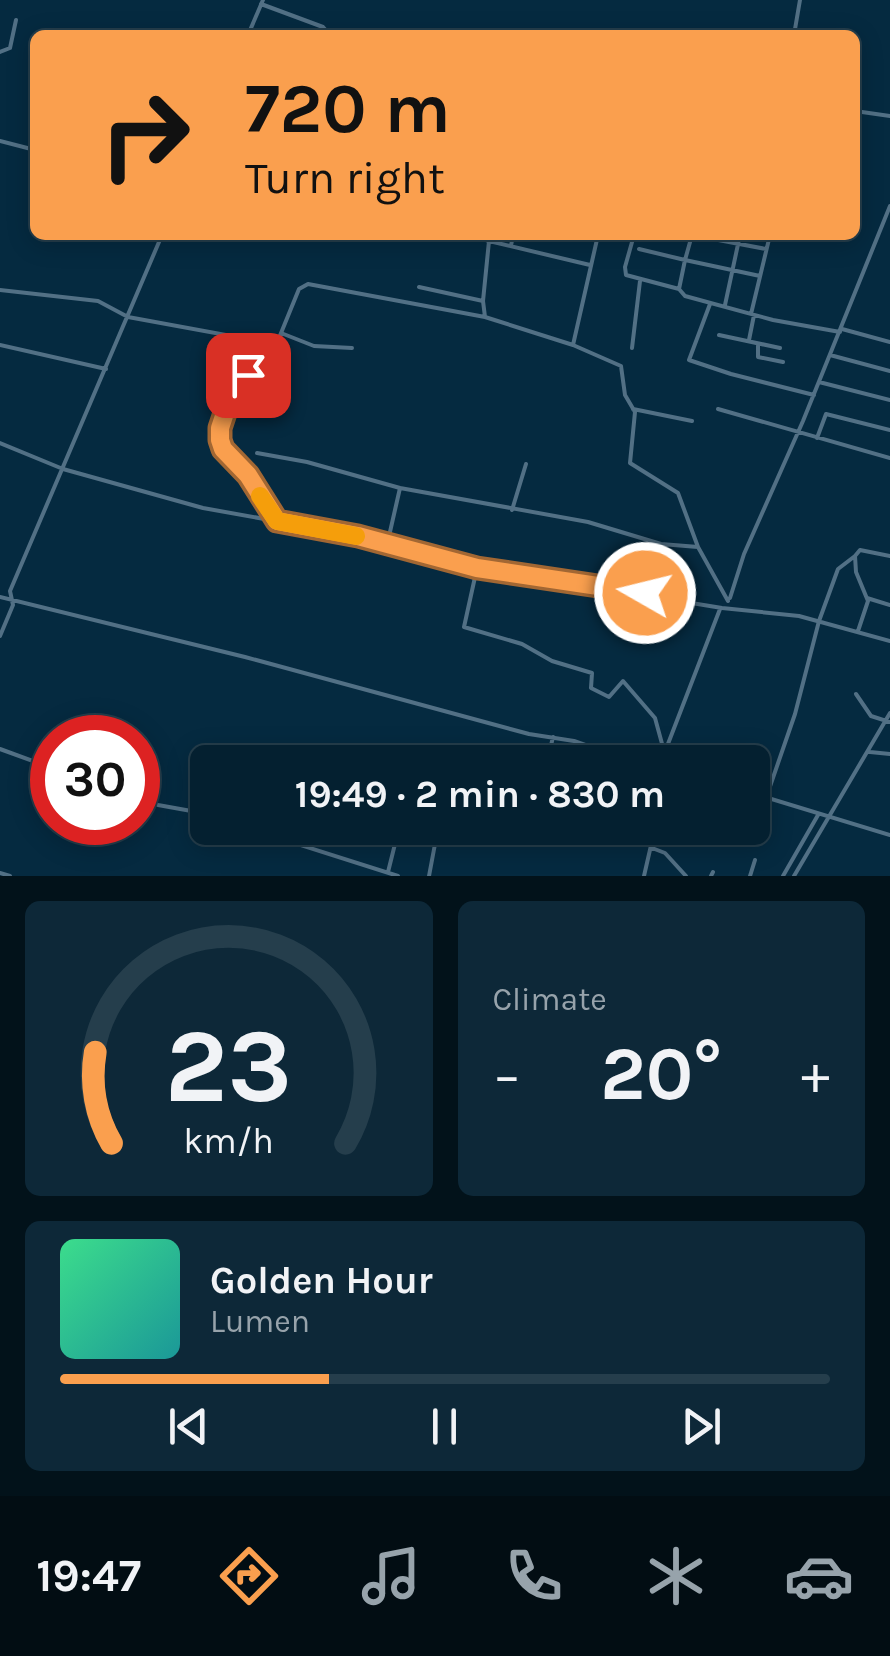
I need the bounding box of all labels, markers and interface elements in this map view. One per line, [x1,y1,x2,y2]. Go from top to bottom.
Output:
text: 720 m [245,68,451,150]
icon: right [80,70,210,200]
text: Turn right [245,152,445,204]
pin [206,333,291,418]
icon: arrive [221,348,276,403]
position arrow [593,541,697,645]
speed limit sign: 30 [30,715,160,845]
text: 19:49 · 2 min · 830 m [295,772,665,817]
text: Climate [493,981,607,1018]
text: 23 [165,1006,293,1127]
text: 20° [600,1030,722,1118]
text: − [493,1043,521,1107]
text: + [801,1043,830,1107]
text: km/h [183,1120,274,1162]
text: Golden Hour [210,1258,433,1303]
text: Lumen [210,1303,310,1340]
icon: previous [161,1399,216,1454]
icon: pause [417,1399,472,1454]
icon: next [674,1399,729,1454]
icon: directions [214,1541,284,1611]
icon: music [356,1541,426,1611]
icon: phone [499,1541,569,1611]
icon: climate [641,1541,711,1611]
icon: car [784,1541,854,1611]
text: 19:47 [36,1550,141,1602]

